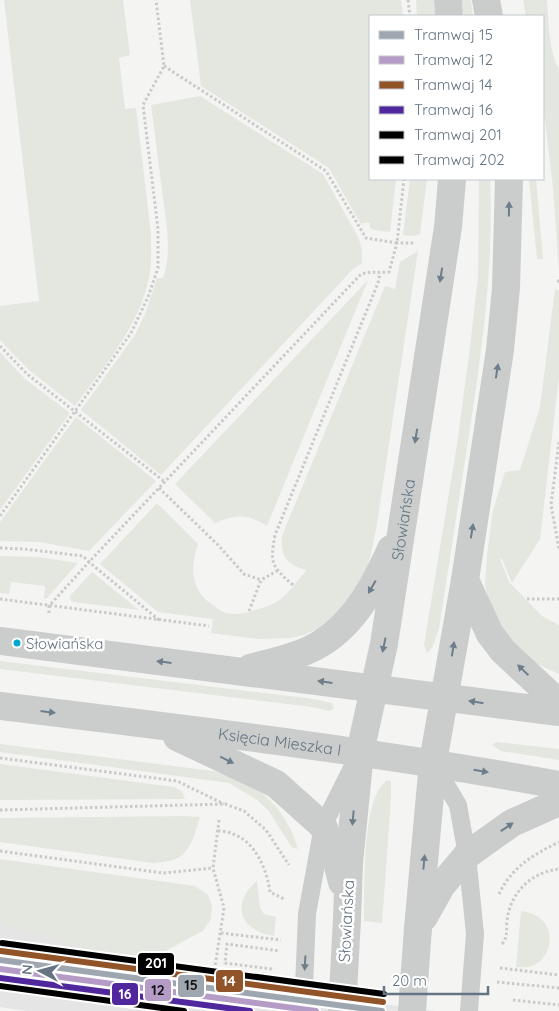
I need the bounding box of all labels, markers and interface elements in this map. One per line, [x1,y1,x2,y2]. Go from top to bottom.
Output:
legend [369,15,544,180]
text: Tramwaj 15 [414,25,493,44]
text: Tramwaj 12 [414,50,493,69]
text: Tramwaj 14 [414,75,492,94]
text: Tramwaj 16 [414,100,493,119]
text: Tramwaj 201 [414,125,502,144]
text: Tramwaj 202 [414,150,505,169]
one-way arrow [505,201,513,217]
one-way arrow [436,268,444,284]
one-way arrow [493,362,501,378]
one-way arrow [412,428,420,444]
street label: Słowiańska [387,477,419,562]
one-way arrow [468,523,476,539]
one-way arrow [367,580,376,593]
place label: Słowiańska [26,634,103,653]
marker: Słowiańska [12,638,22,648]
one-way arrow [379,638,387,654]
one-way arrow [450,641,458,657]
one-way arrow [155,657,171,665]
one-way arrow [517,664,529,676]
one-way arrow [317,678,333,686]
one-way arrow [468,698,484,706]
one-way arrow [41,708,57,716]
street label: Księcia Mieszka I [217,723,343,760]
one-way arrow [220,756,234,764]
one-way arrow [473,767,489,775]
one-way arrow [349,810,357,826]
one-way arrow [500,822,514,832]
one-way arrow [420,853,428,869]
street label: Słowiańska [334,879,358,963]
north arrow [15,946,65,996]
line badge: 201 [137,952,175,976]
text: 201 [145,954,167,972]
one-way arrow [300,955,308,971]
text: N [18,964,37,976]
scale bar [384,964,488,996]
line badge: 14 [215,969,244,993]
text: 20 m [392,971,427,990]
text: 14 [222,972,236,990]
line badge: 15 [177,974,205,998]
text: 15 [184,976,198,994]
line badge: 12 [144,978,172,1002]
text: 12 [151,981,165,999]
line badge: 16 [111,982,139,1006]
text: 16 [118,985,132,1003]

